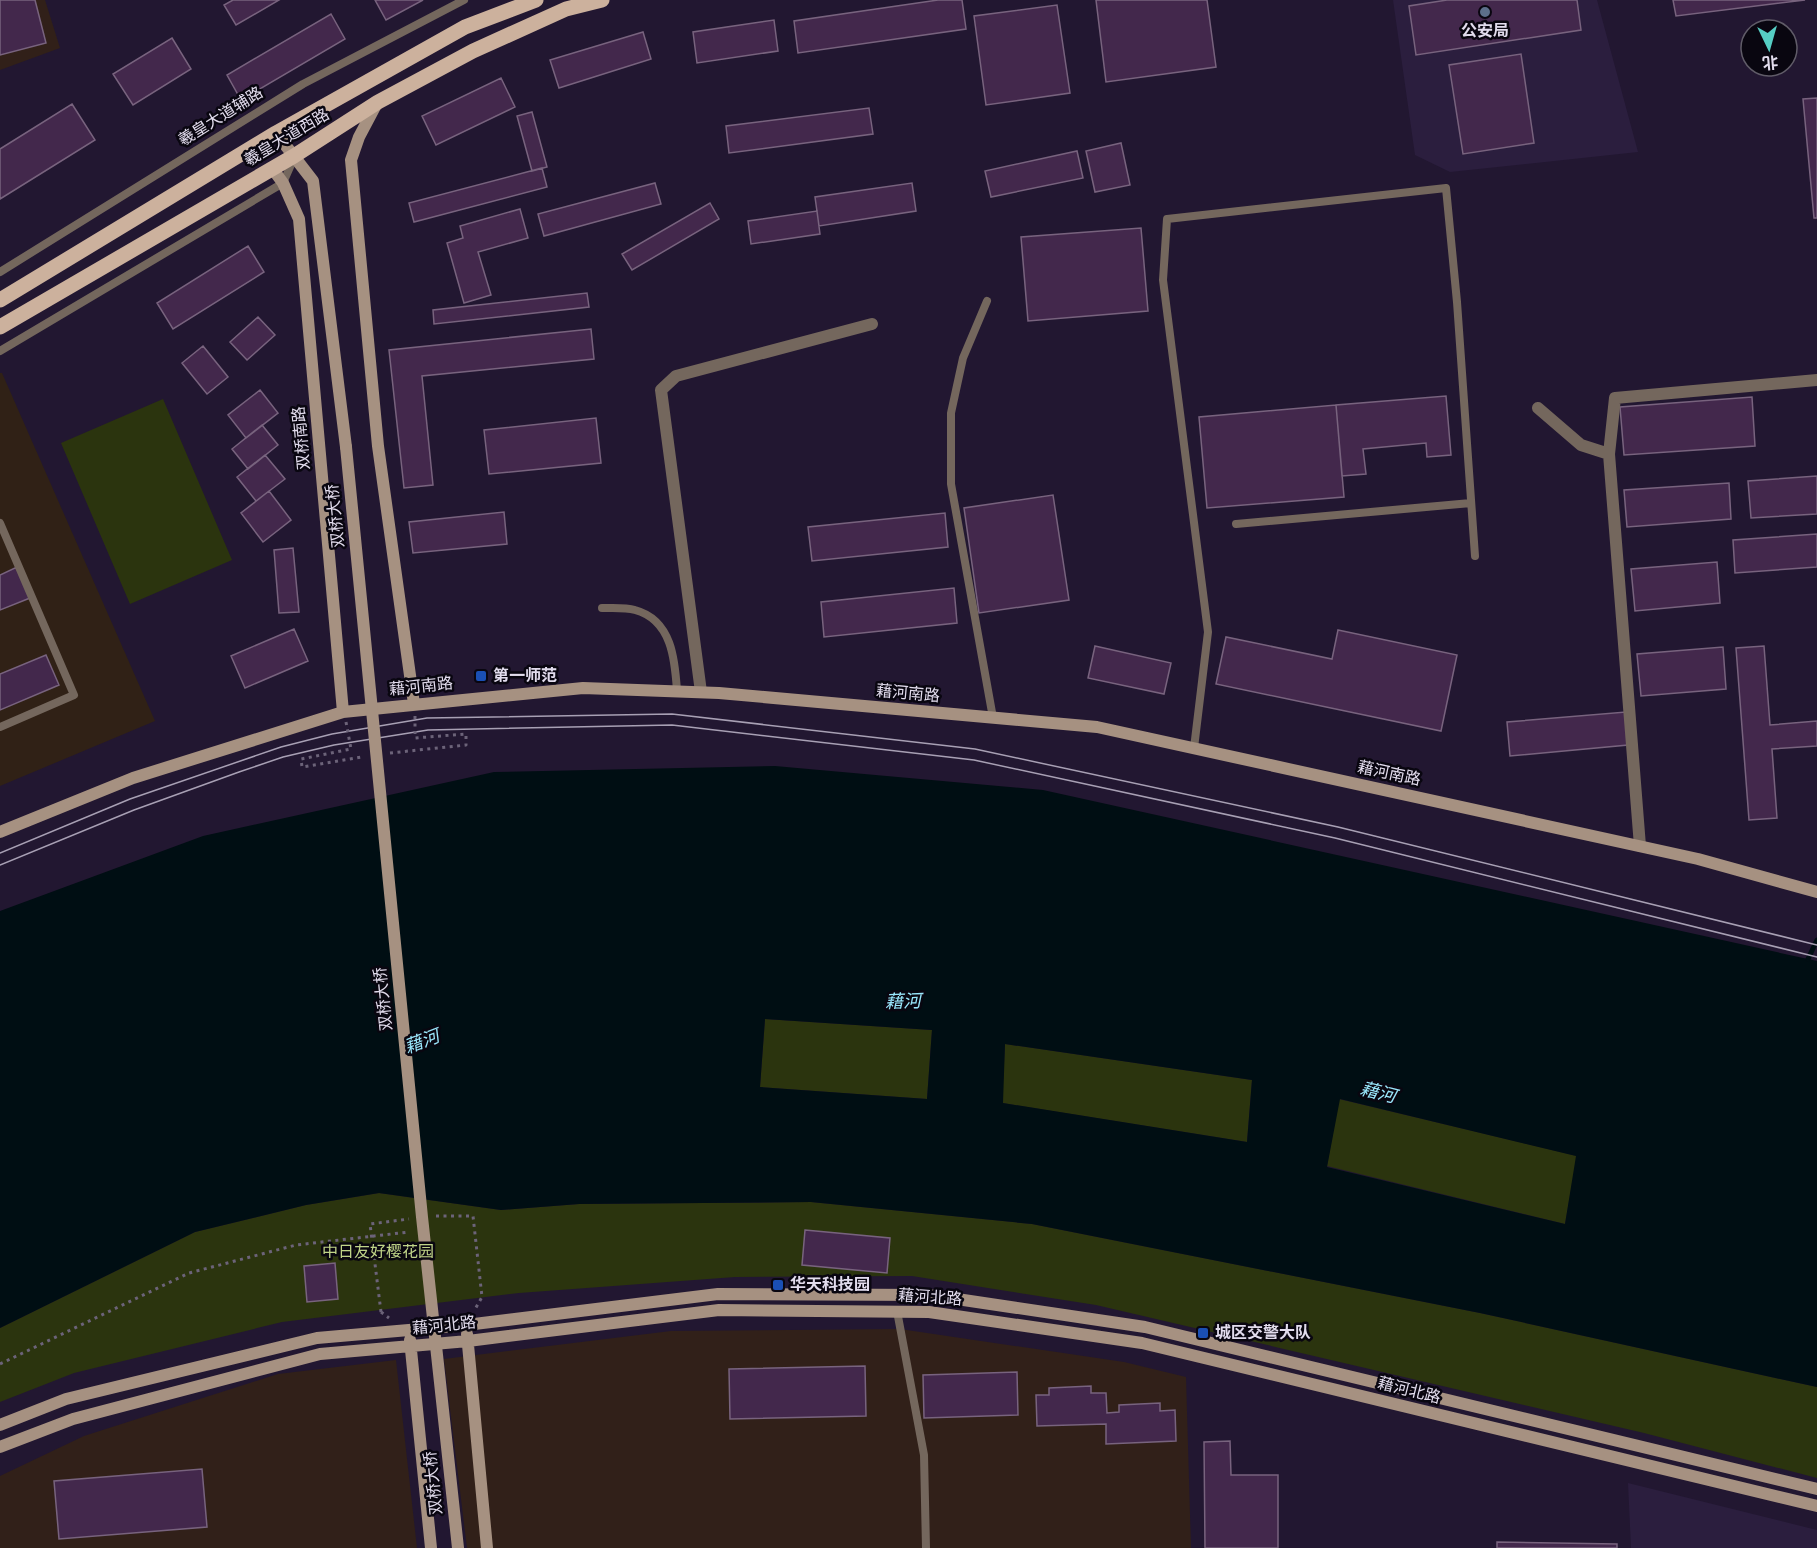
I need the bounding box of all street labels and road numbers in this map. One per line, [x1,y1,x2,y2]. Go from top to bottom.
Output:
street label: 羲皇大道辅路 [175,84,267,150]
street label: 羲皇大道西路 [241,105,333,171]
street label: 双桥南路 [290,405,314,471]
street label: 双桥大桥 [323,483,349,549]
street label: 藉河南路 [388,674,454,700]
street label: 藉河南路 [875,682,941,706]
street label: 藉河南路 [1356,758,1422,790]
street label: 双桥大桥 [371,966,397,1032]
street label: 藉河北路 [897,1286,963,1310]
street label: 藉河北路 [411,1313,477,1339]
street label: 藉河北路 [1376,1374,1442,1408]
street label: 双桥大桥 [421,1450,447,1516]

